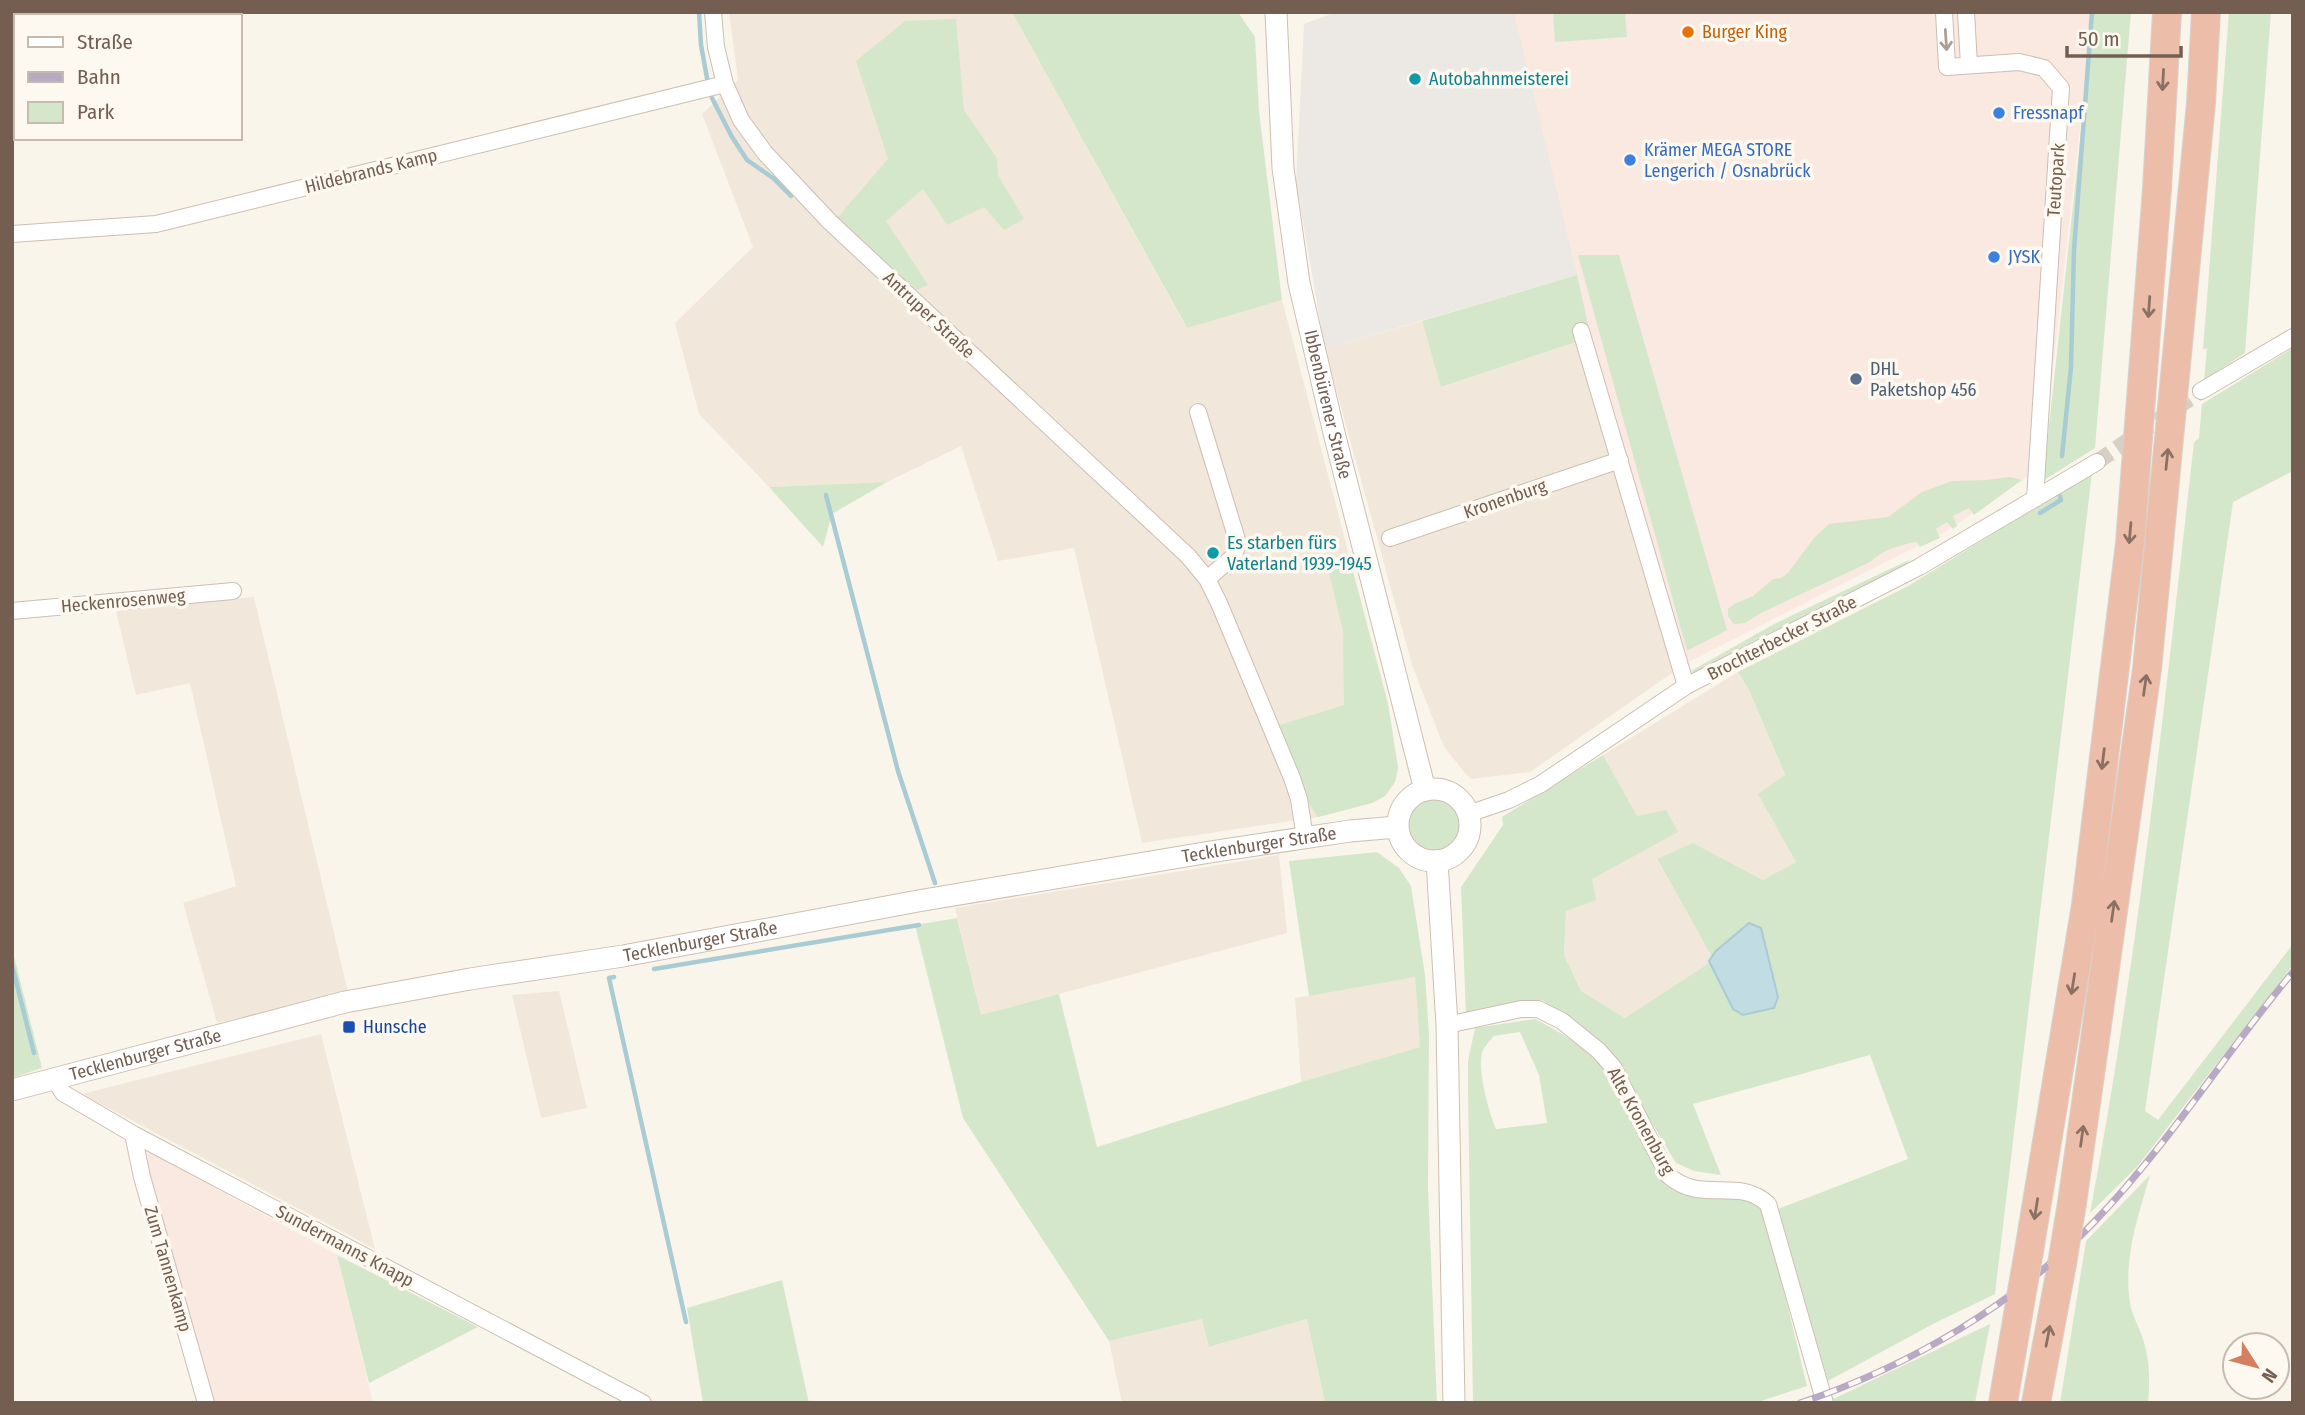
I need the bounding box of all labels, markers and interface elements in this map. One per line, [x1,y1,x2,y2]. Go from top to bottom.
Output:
legend [14,14,242,140]
scale bar [2067,14,2181,58]
place label: Burger King [1702,21,1787,43]
marker: Burger King [1680,24,1696,40]
text: 50 m [2078,26,2120,52]
one-way arrow [1939,28,1952,51]
text: Straße [77,29,133,55]
text: Bahn [77,64,121,90]
place label: Autobahnmeisterei [1429,68,1569,90]
one-way arrow [2156,69,2169,91]
marker: Autobahnmeisterei [1407,71,1423,87]
text: Park [77,99,115,125]
place label: Fressnapf [2013,102,2085,124]
marker: Fressnapf [1991,105,2007,121]
place label: Krämer MEGA STORE Lengerich / Osnabrück [1644,139,1811,182]
street label: Teutopark [2042,142,2070,217]
street label: Hildebrands Kamp [303,144,439,198]
marker: Krämer MEGA STORE Lengerich / Osnabrück [1622,152,1638,168]
place label: JYSK [2008,246,2040,268]
marker: JYSK [1986,249,2002,265]
street label: Antruper Straße [879,267,980,363]
one-way arrow [2142,296,2155,319]
street label: Ibbenbürener Straße [1299,328,1356,481]
place label: DHL Paketshop 456 [1870,358,1977,401]
marker: DHL Paketshop 456 [1848,371,1864,387]
one-way arrow [2161,448,2174,471]
street label: Kronenburg [1461,474,1550,523]
one-way arrow [2124,521,2137,544]
place label: Es starben fürs Vaterland 1939-1945 [1227,532,1372,575]
marker: Es starben fürs Vaterland 1939-1945 [1205,545,1221,561]
street label: Heckenrosenweg [60,585,187,617]
street label: Brochterbecker Straße [1704,591,1860,685]
one-way arrow [2138,674,2151,697]
one-way arrow [2097,747,2110,770]
street label: Tecklenburger Straße [1180,822,1338,868]
one-way arrow [2107,900,2120,922]
street label: Tecklenburger Straße [622,916,779,967]
one-way arrow [2066,972,2079,995]
place label: Hunsche [363,1016,427,1038]
marker: Hunsche [341,1019,357,1035]
street label: Tecklenburger Straße [67,1024,224,1085]
street label: Alte Kronenburg [1603,1064,1680,1179]
one-way arrow [2075,1125,2088,1148]
one-way arrow [2029,1197,2042,1220]
street label: Sundermanns Knapp [272,1200,418,1292]
street label: Zum Tannenkamp [140,1204,196,1334]
one-way arrow [2042,1325,2056,1348]
north arrow [2221,1331,2291,1401]
text: N [2257,1364,2282,1387]

